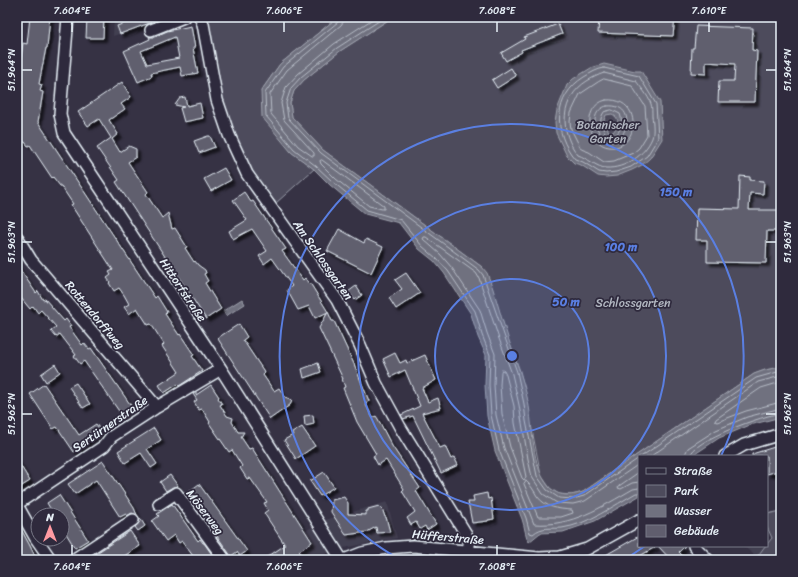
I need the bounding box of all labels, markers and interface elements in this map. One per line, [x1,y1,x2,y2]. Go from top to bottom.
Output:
text: 7.604°E [54,2,92,20]
text: 7.606°E [266,2,304,20]
text: 7.608°E [479,2,517,20]
text: 7.610°E [692,2,728,20]
text: 51.964°N [3,49,21,91]
text: 51.964°N [779,49,797,91]
park label: Botanischer Garten [576,114,641,150]
text: 150 m [660,181,693,203]
street label: Am Schlossgarten [286,214,359,305]
text: 51.963°N [3,221,21,263]
text: 51.963°N [779,221,797,263]
text: 100 m [605,236,638,258]
street label: Hittorfstraße [153,253,213,327]
street label: Rottendorffweg [59,276,131,354]
text: 50 m [552,291,580,313]
park label: Schlossgarten [596,292,671,314]
centre of rings [505,349,519,363]
street label: Sertürnerstraße [68,390,152,458]
text: 51.962°N [3,393,21,435]
text: 51.962°N [779,393,797,435]
legend [638,455,768,547]
text: Straße [674,460,712,482]
text: Park [674,480,699,502]
street label: Möserweg [180,484,230,540]
text: Wasser [674,500,712,522]
north arrow [30,507,70,547]
text: N [45,508,54,527]
text: Gebäude [674,520,719,542]
street label: Hüfferstraße [411,523,485,551]
text: 7.604°E [54,558,92,576]
text: 7.606°E [266,558,304,576]
text: 7.608°E [479,558,517,576]

